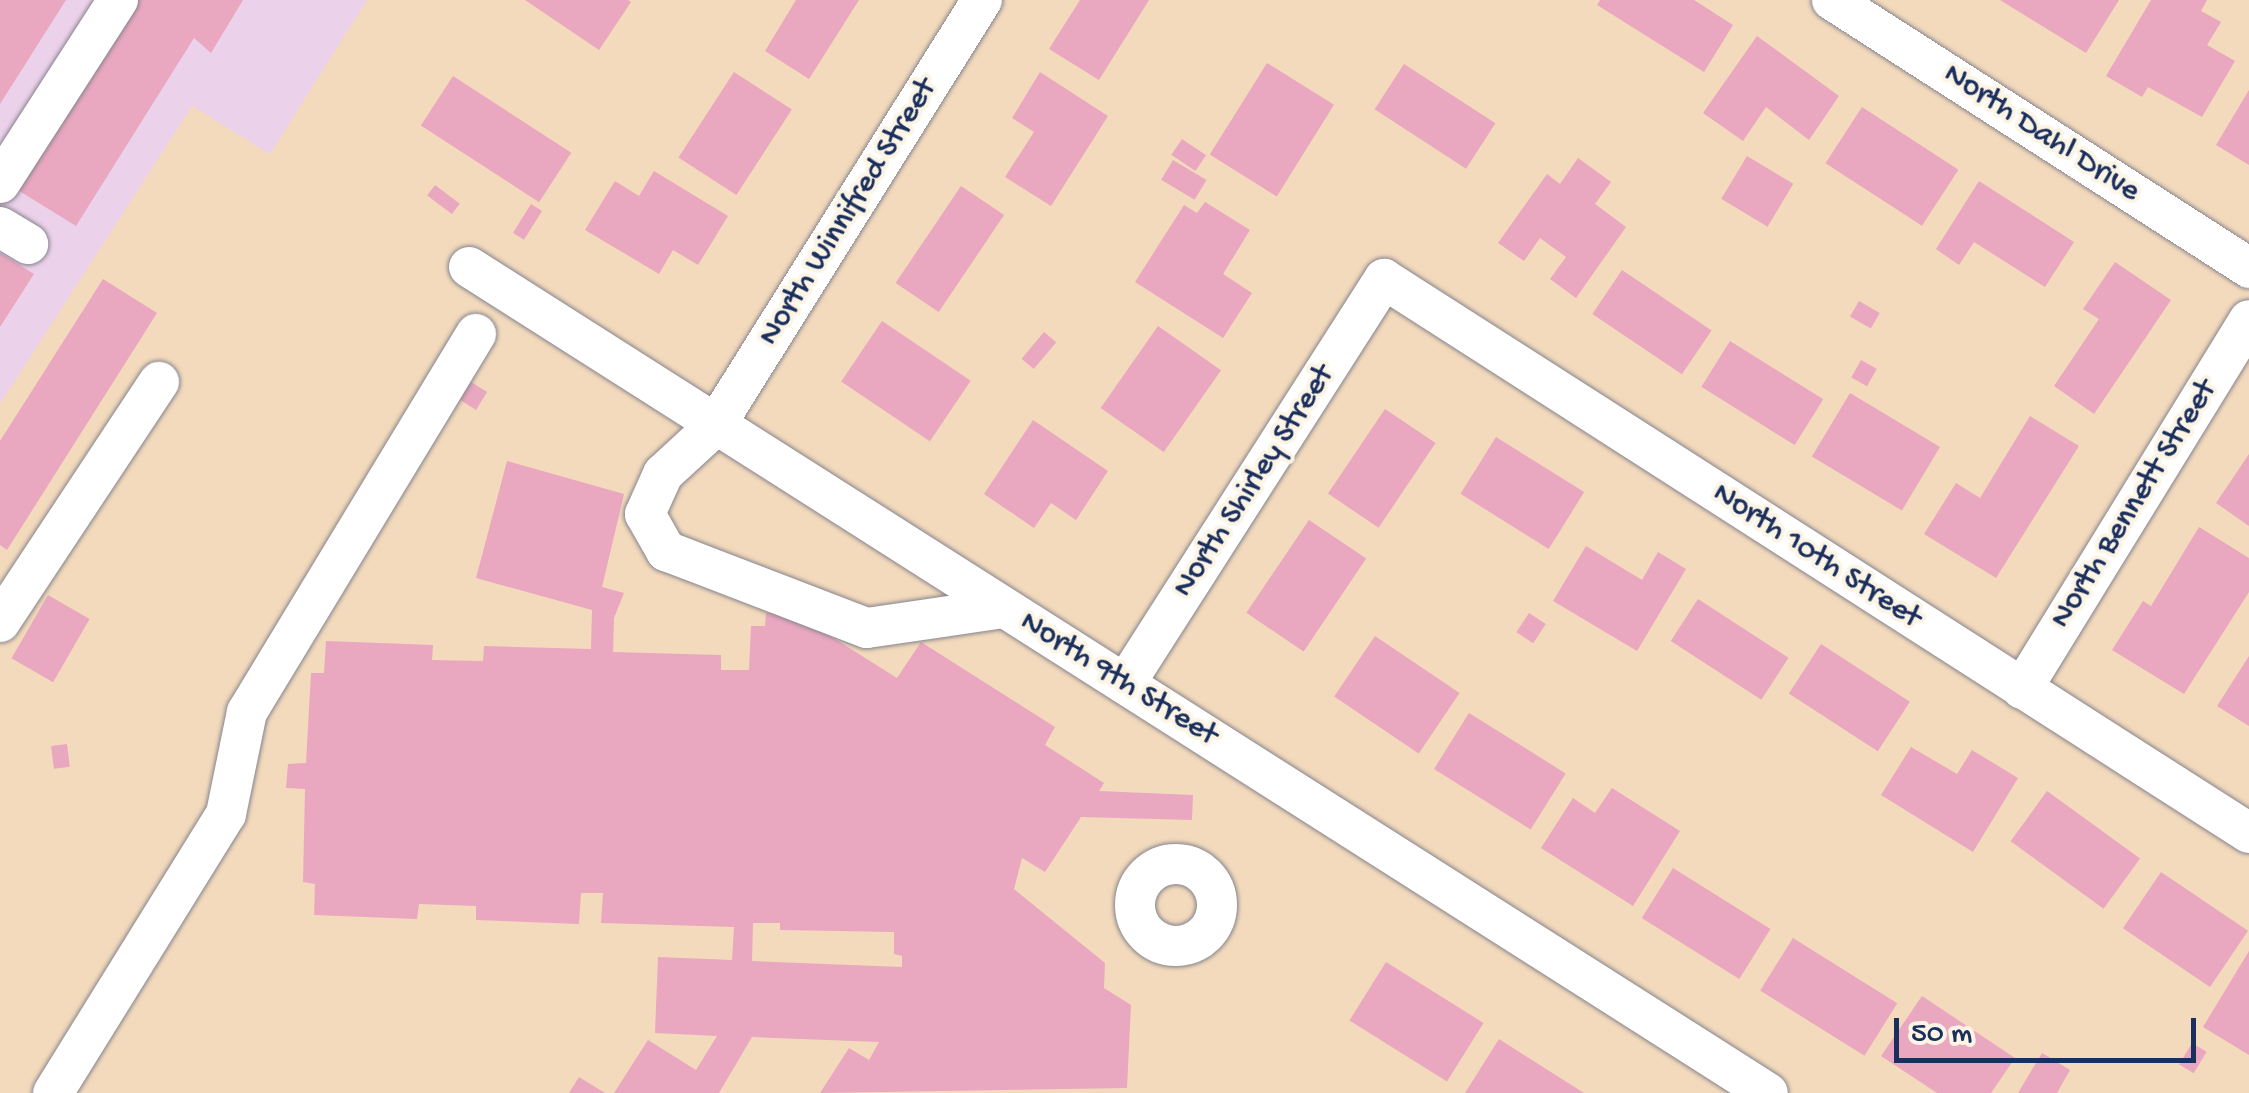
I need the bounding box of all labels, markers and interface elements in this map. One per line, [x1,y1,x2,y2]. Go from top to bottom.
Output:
street label: North Dahl Drive [1935,56,2147,212]
street label: North Winnifred Street [751,72,947,354]
street label: North Shirley Street [1166,359,1344,605]
street label: North Bennett Street [2043,374,2227,636]
street label: North 10th Street [1705,475,1927,639]
street label: North 9th Street [1012,604,1224,756]
scale bar [1899,998,2202,1060]
text: 50 m [1911,1018,1972,1053]

